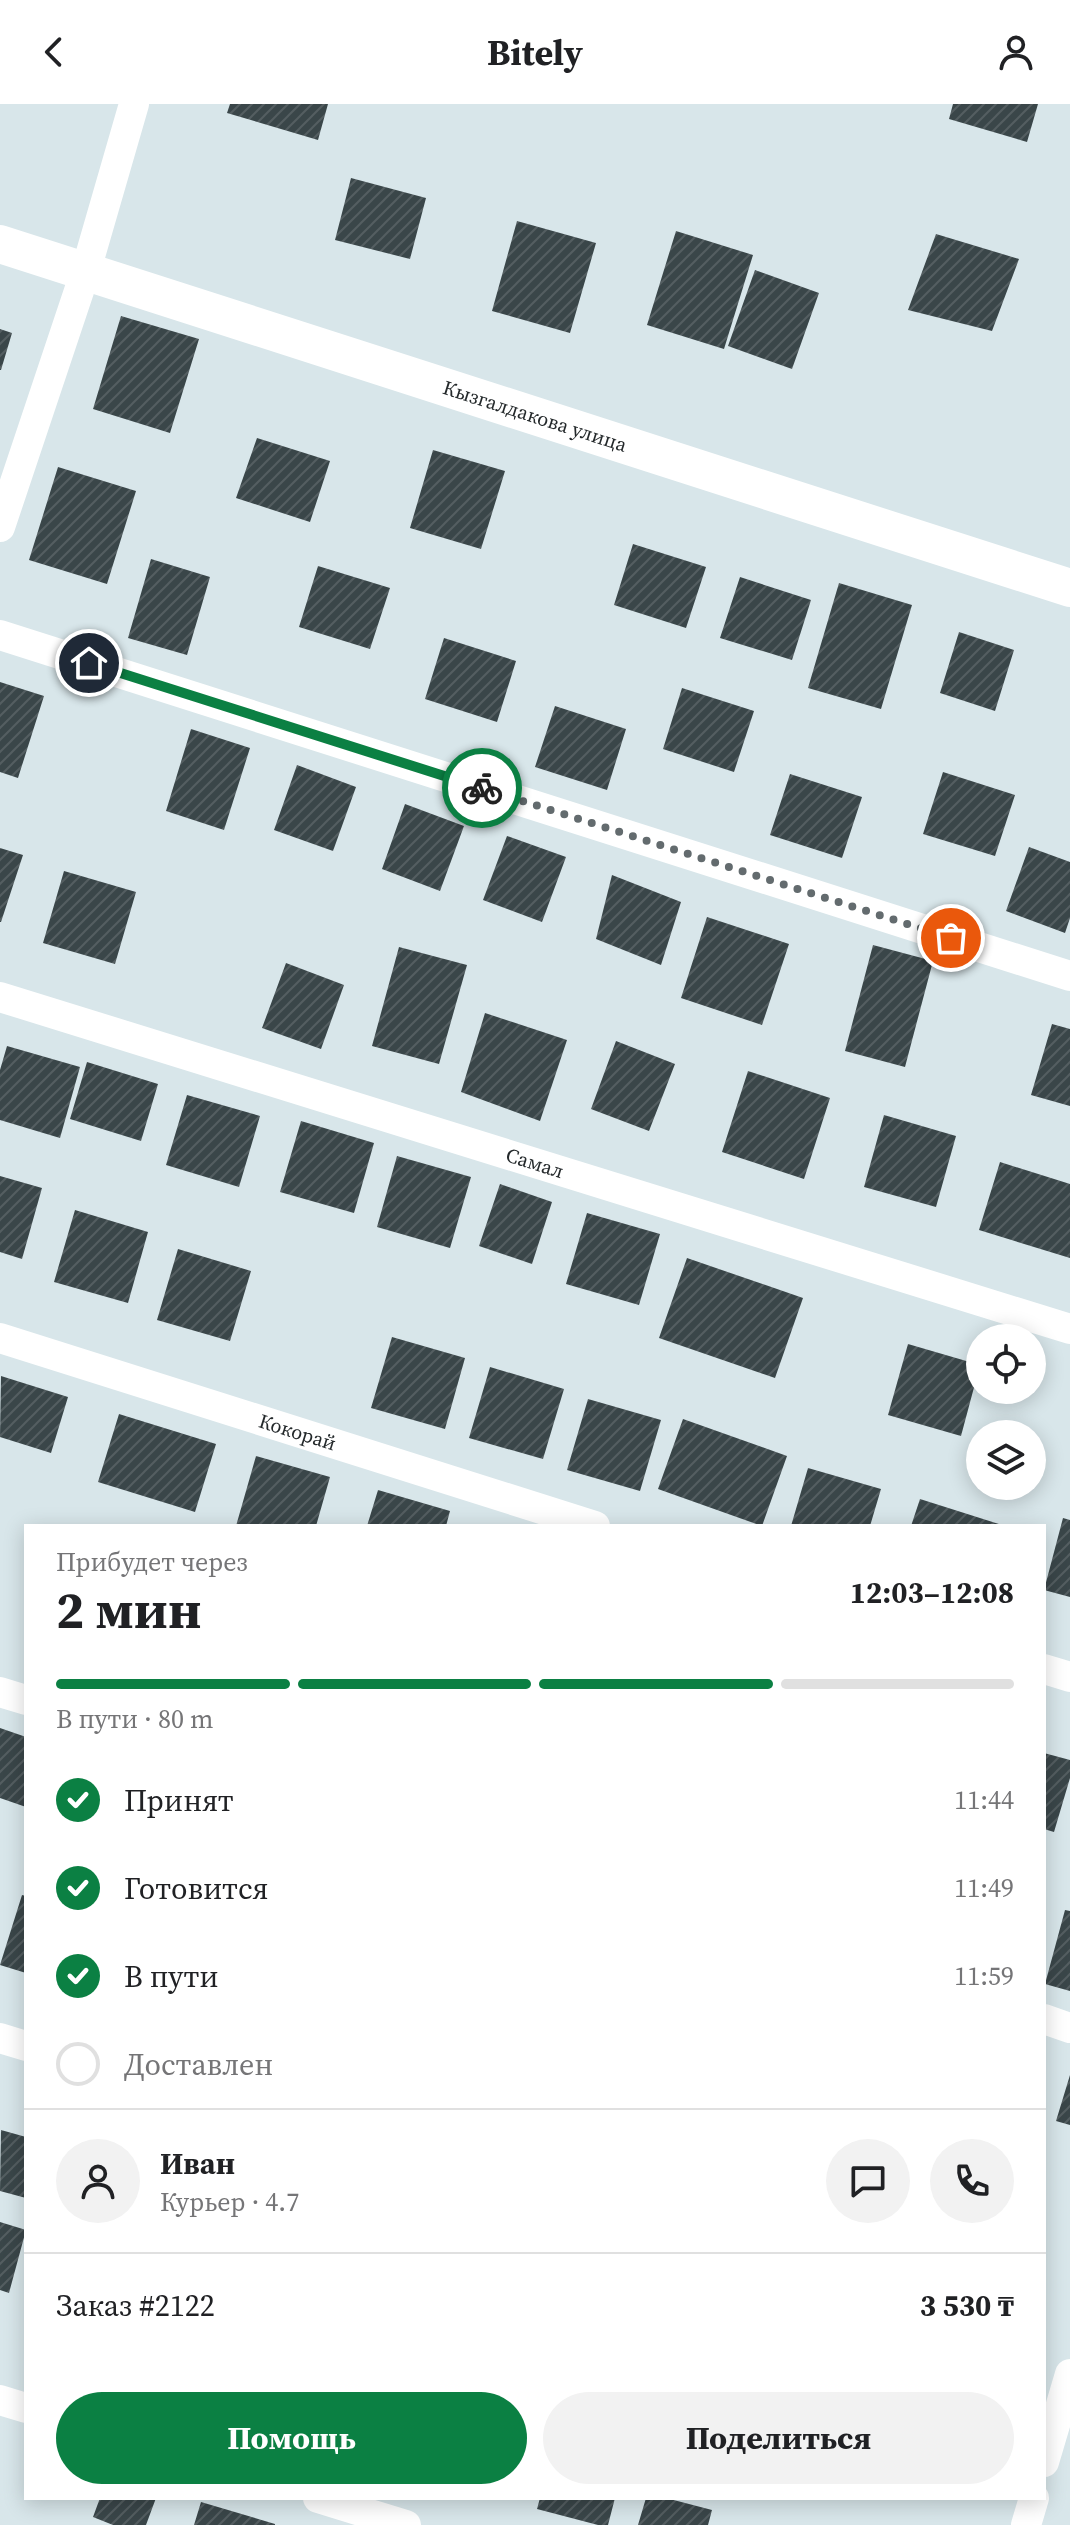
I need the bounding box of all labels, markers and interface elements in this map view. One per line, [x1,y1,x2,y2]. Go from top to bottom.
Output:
text: Bitely [487,28,583,77]
icon: back [32,30,76,74]
icon: person [994,30,1038,74]
street label: Кызгалдакова улица [439,373,631,459]
pin [55,629,123,697]
icon: home [67,641,111,685]
courier [442,748,522,828]
icon: bike [460,766,504,810]
pin [917,904,985,972]
icon: bag [929,916,973,960]
street label: Самал [502,1141,567,1185]
map controls [966,1324,1046,1500]
button: locate [966,1324,1046,1404]
street label: Кокорай [255,1407,340,1457]
button: layers [966,1420,1046,1500]
text: Прибудет через [56,1544,248,1580]
text: 12:03–12:08 [850,1572,1014,1613]
text: 2 мин [56,1574,201,1645]
text: В пути · 80 m [56,1701,213,1737]
icon: check [56,1778,100,1822]
text: Принят [124,1780,234,1821]
text: 11:44 [954,1782,1014,1818]
icon: check [56,1866,100,1910]
text: Готовится [124,1868,268,1909]
text: 11:49 [954,1870,1014,1906]
icon: check [56,1954,100,1998]
text: В пути [124,1956,219,1997]
text: 11:59 [954,1958,1014,1994]
text: Доставлен [124,2044,273,2085]
button: person [56,2139,140,2223]
button: chat [826,2139,910,2223]
button: phone [930,2139,1014,2223]
text: Иван [160,2143,235,2184]
text: Курьер · 4.7 [160,2184,299,2220]
text: Заказ #2122 [56,2285,215,2326]
text: 3 530 ₸ [920,2285,1014,2326]
button: Помощь [56,2392,527,2484]
button: Поделиться [543,2392,1014,2484]

